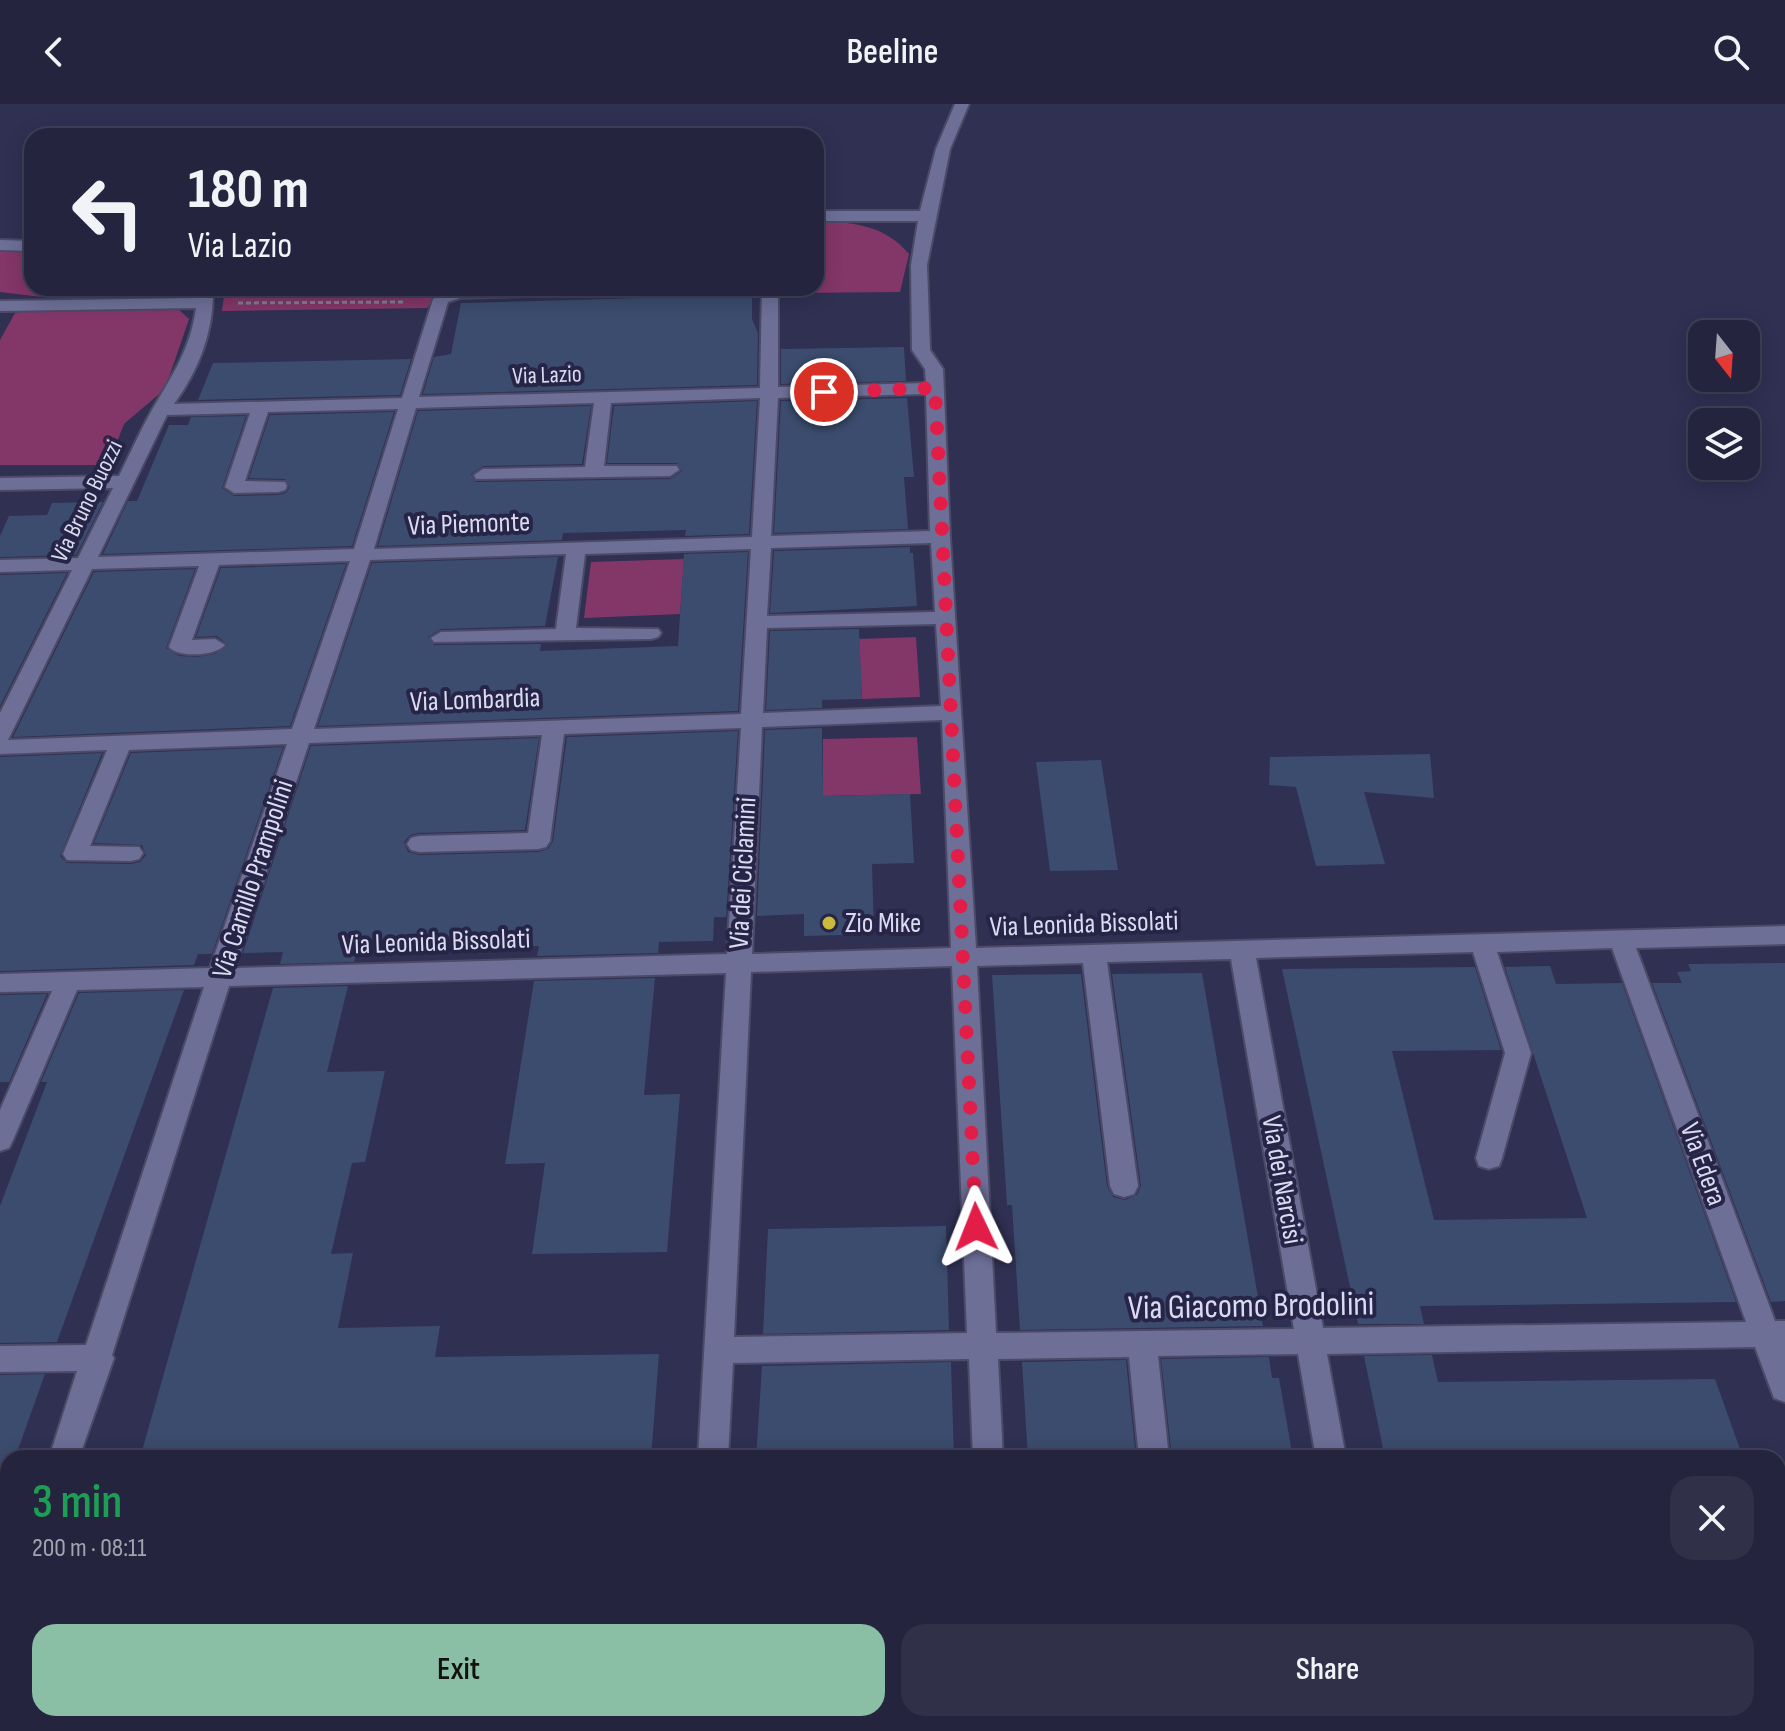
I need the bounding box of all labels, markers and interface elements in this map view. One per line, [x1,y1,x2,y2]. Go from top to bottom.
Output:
icon: back [32,30,76,74]
icon: search [1709,30,1753,74]
text: Beeline [846,31,939,74]
text: 180 m [188,157,309,224]
icon: left [56,160,160,264]
text: Via Lazio [188,225,292,268]
north arrow [1688,320,1760,392]
map controls [1688,320,1760,480]
pin [790,358,858,426]
street label: Via Lazio [512,359,582,391]
icon: arrive [802,370,846,414]
button: layers [1688,408,1760,480]
street label: Via Bruno Buozzi [45,435,129,567]
street label: Via Piemonte [407,505,531,543]
street label: Via Lombardia [409,681,541,719]
street label: Via Camillo Prampolini [205,776,301,982]
street label: Via dei Ciclamini [723,796,763,950]
street label: Via Leonida Bissolati [989,904,1179,944]
place label: Zio Mike [845,907,921,940]
marker: Zio Mike [820,914,838,932]
street label: Via Leonida Bissolati [341,922,531,962]
street label: Via dei Narcisi [1254,1113,1310,1247]
street label: Via Edera [1673,1118,1733,1210]
position arrow [934,1185,1018,1269]
street label: Via Giacomo Brodolini [1127,1283,1375,1329]
text: 3 min [32,1474,122,1531]
button: close [1670,1476,1754,1560]
text: 200 m · 08:11 [32,1533,146,1564]
button: Exit [32,1624,885,1716]
button: Share [901,1624,1754,1716]

